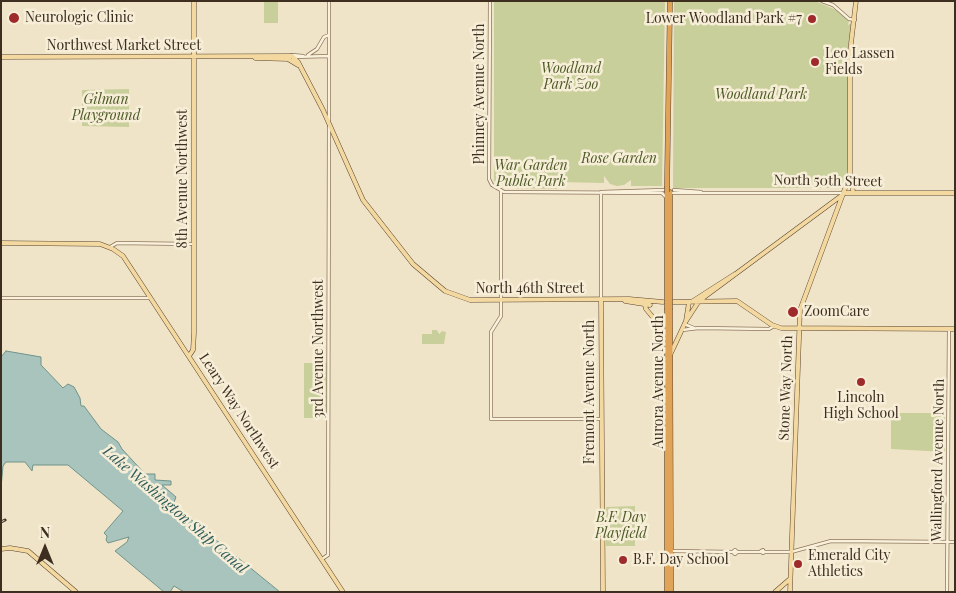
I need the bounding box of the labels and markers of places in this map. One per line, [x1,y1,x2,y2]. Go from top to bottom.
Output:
place label: Neurologic Clinic [25,10,134,26]
marker: Neurologic Clinic [7,11,21,25]
place label: Lower Woodland Park #7 [646,11,802,27]
marker: Lower Woodland Park #7 [806,13,818,25]
place label: Leo Lassen Fields [825,46,895,78]
marker: Leo Lassen Fields [809,56,821,68]
place label: ZoomCare [804,304,870,320]
marker: ZoomCare [786,305,800,319]
marker: Lincoln High School [855,376,867,388]
place label: Lincoln High School [823,390,899,422]
place label: Emerald City Athletics [808,548,890,580]
place label: B.F. Day School [633,552,729,568]
marker: B.F. Day School [617,554,629,566]
marker: Emerald City Athletics [792,558,804,570]

